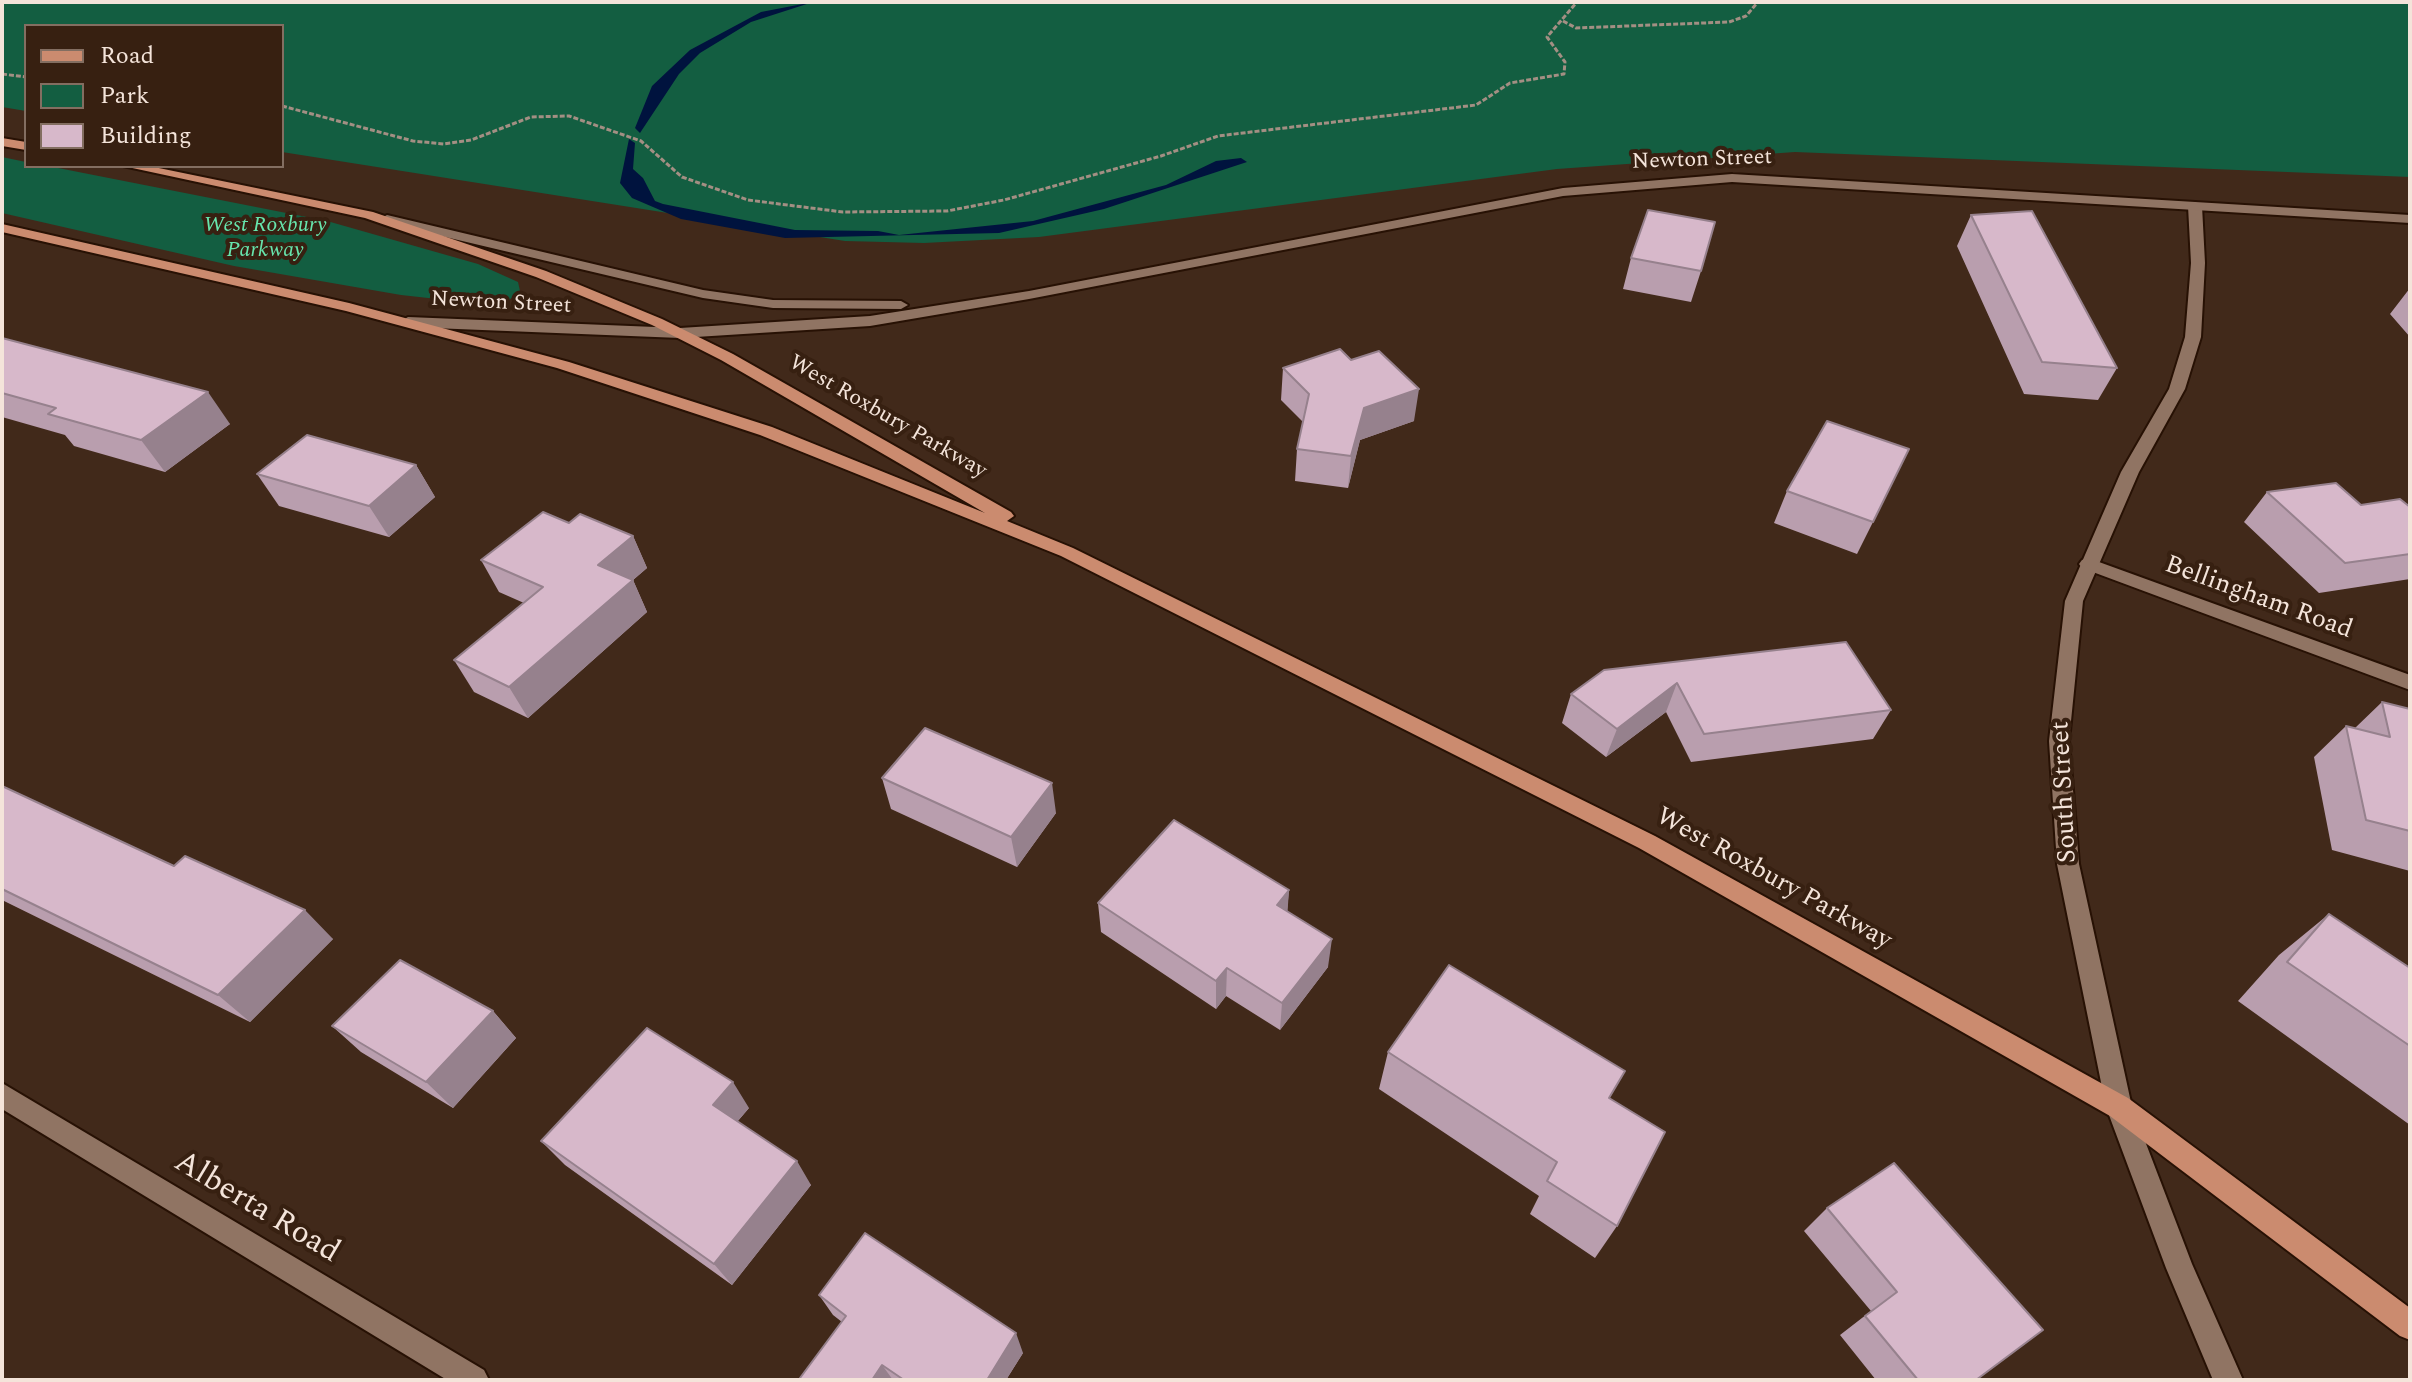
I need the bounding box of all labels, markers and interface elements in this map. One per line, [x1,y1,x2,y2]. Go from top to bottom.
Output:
legend [24,24,284,168]
text: Road [100,38,154,74]
text: Park [100,78,150,114]
text: Building [100,118,192,154]
street label: Newton Street [1631,145,1773,177]
park label: West Roxbury Parkway [203,214,327,266]
street label: Newton Street [430,287,572,321]
street label: West Roxbury Parkway [783,351,991,485]
street label: Bellingham Road [2160,551,2356,647]
street label: South Street [2047,720,2085,864]
street label: West Roxbury Parkway [1650,802,1896,958]
street label: Alberta Road [166,1145,346,1273]

